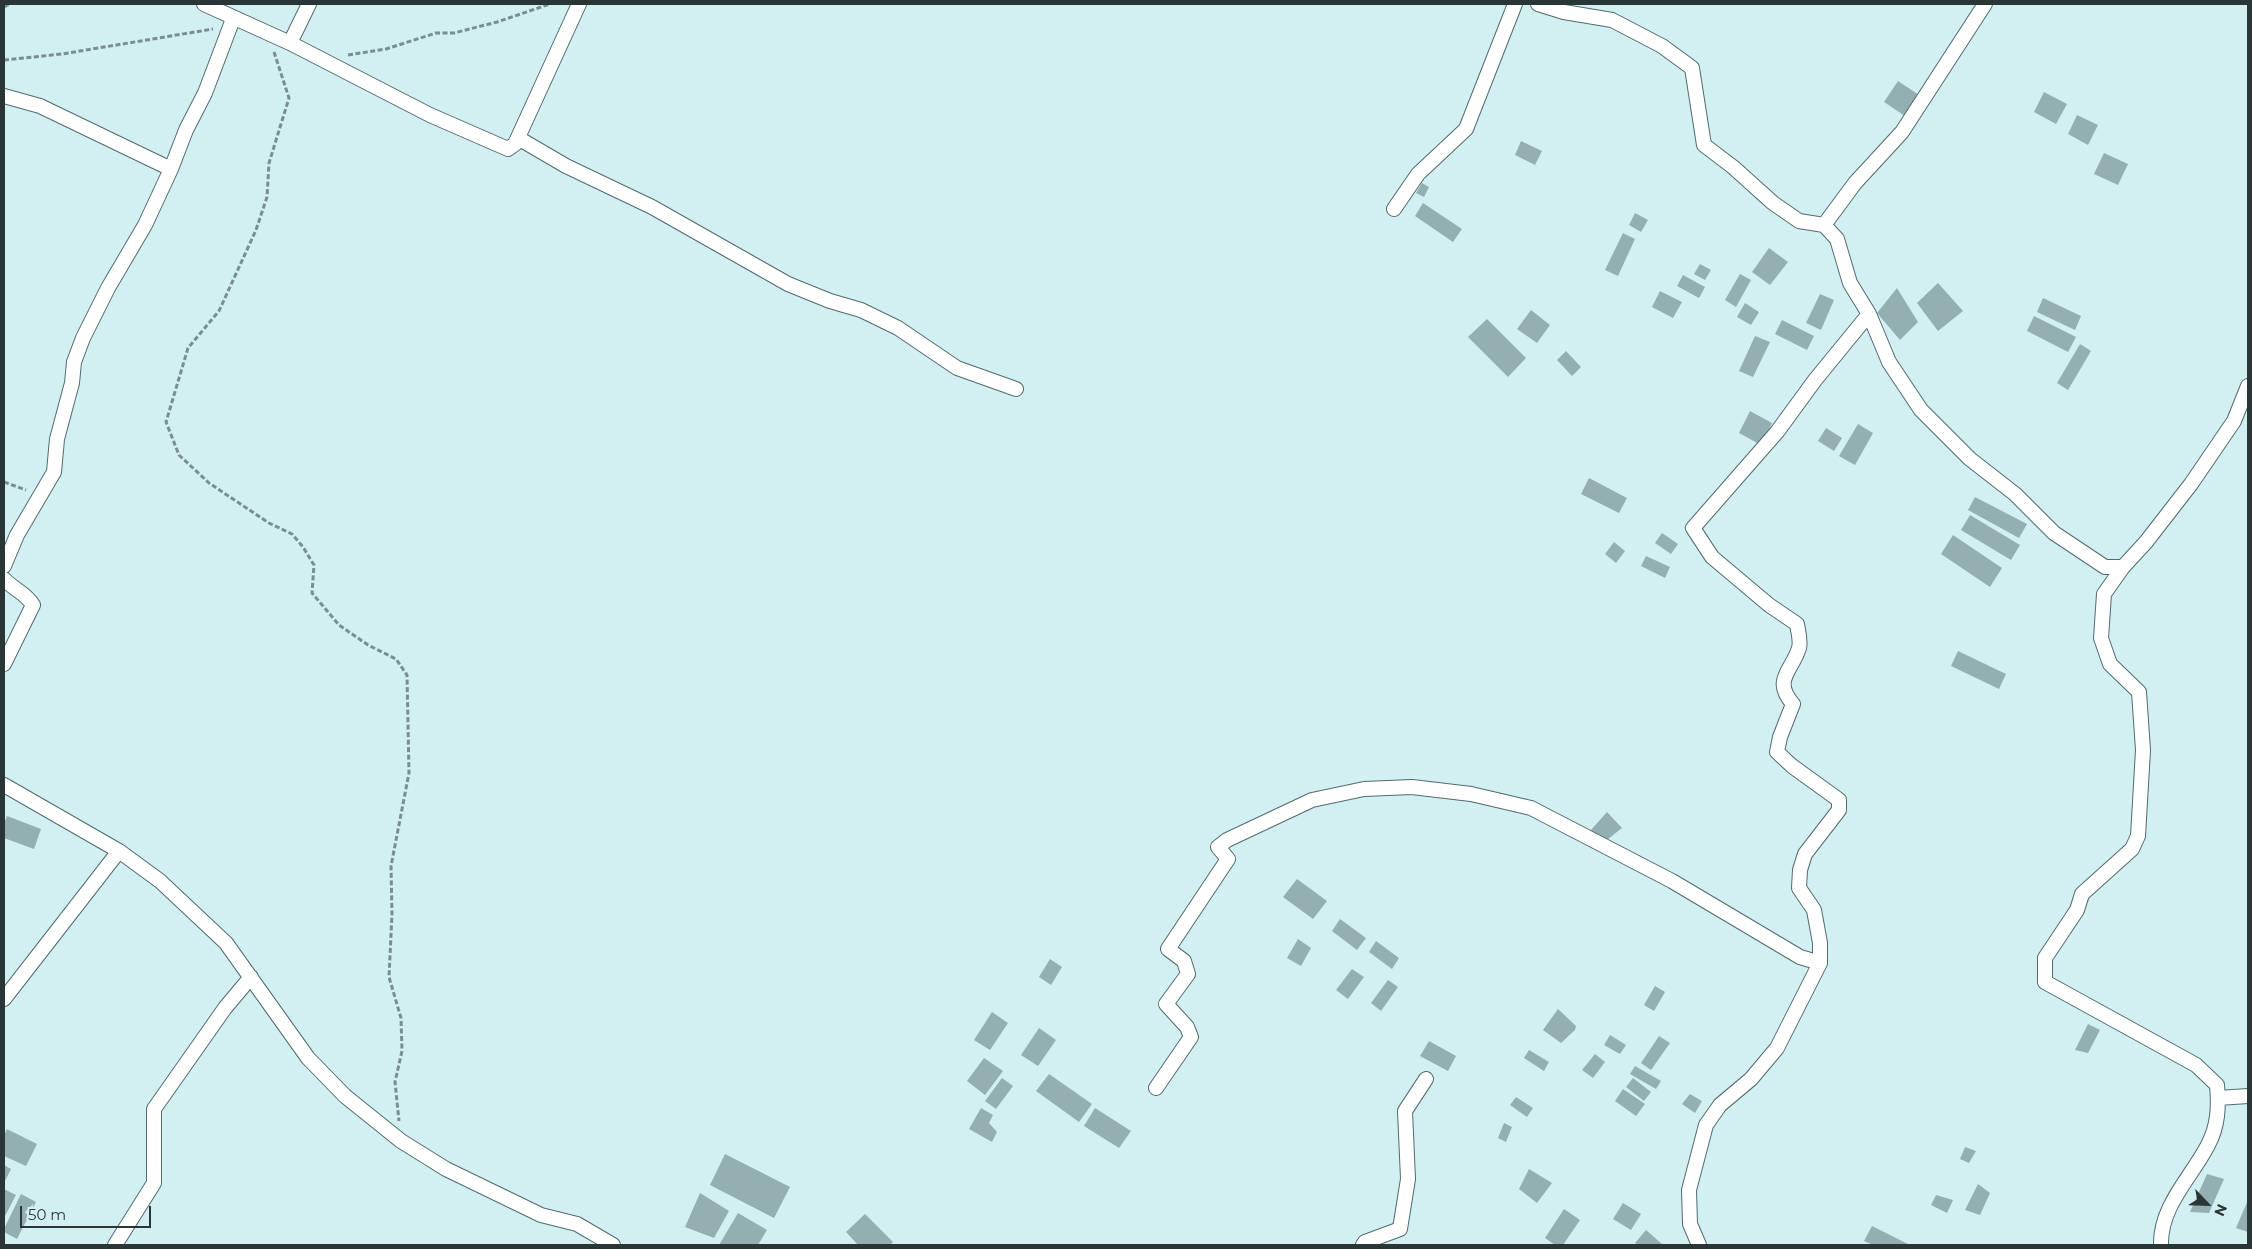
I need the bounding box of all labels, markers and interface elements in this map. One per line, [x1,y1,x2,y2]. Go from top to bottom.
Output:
north arrow [2182,1179,2232,1229]
scale bar [22,1196,154,1228]
text: N [2210,1201,2231,1219]
text: 50 m [28,1205,66,1224]

